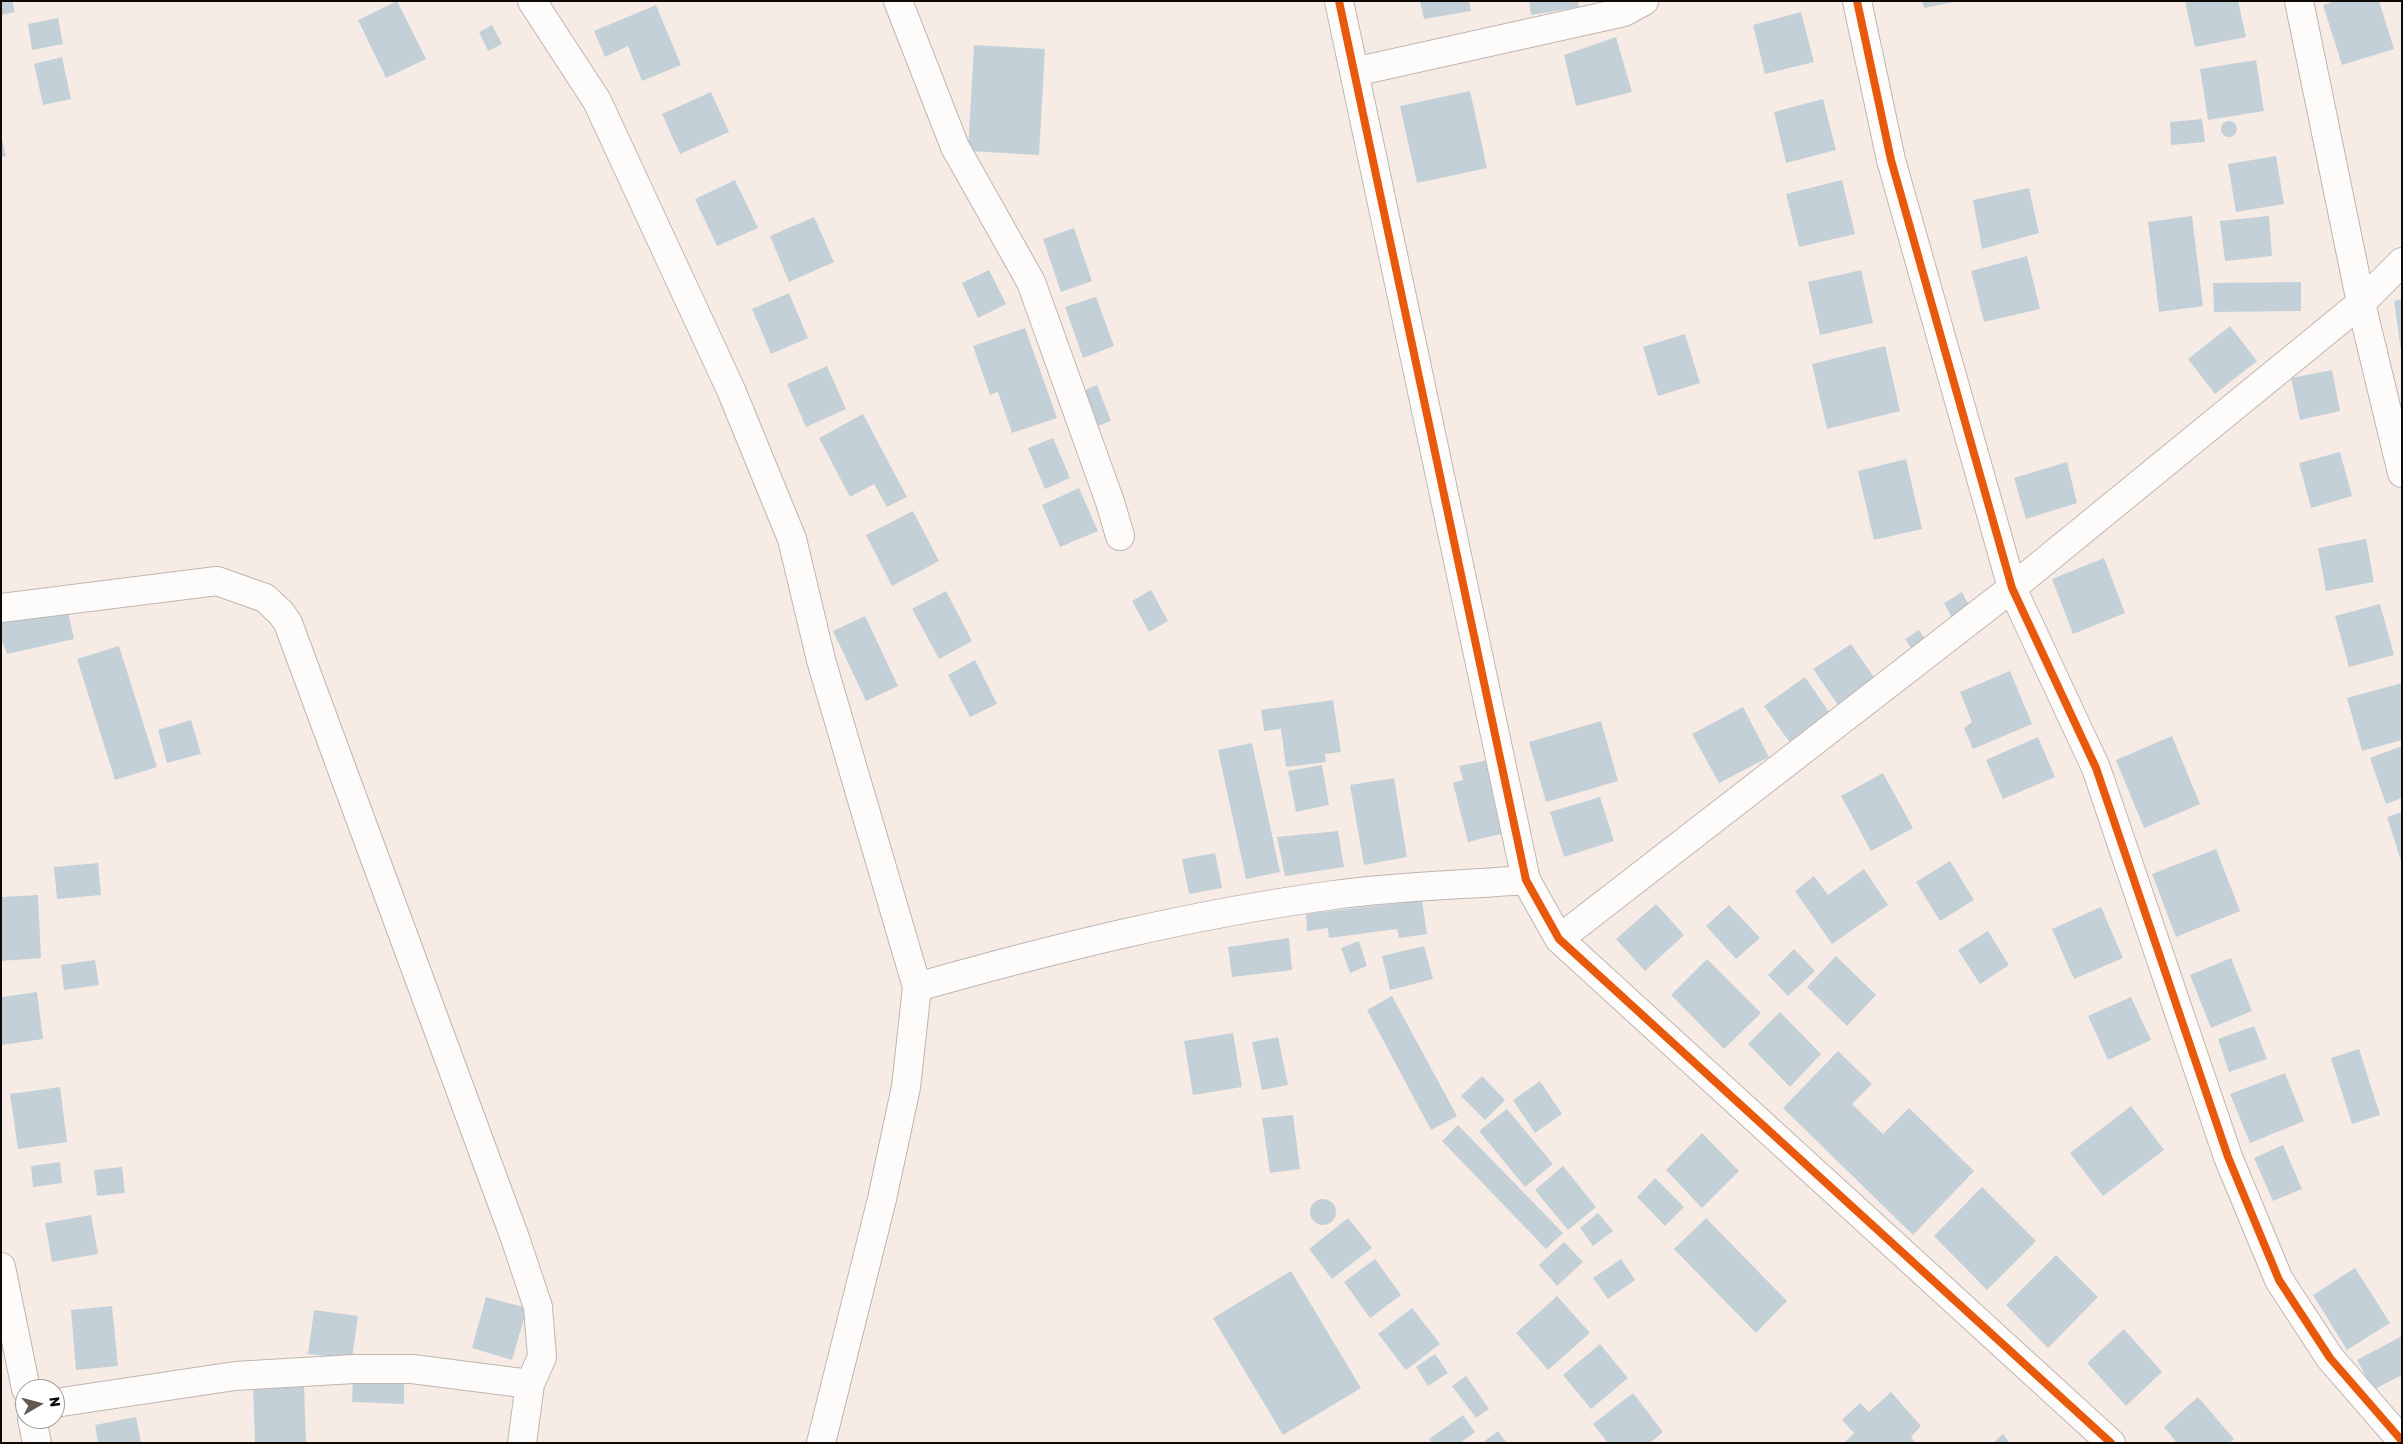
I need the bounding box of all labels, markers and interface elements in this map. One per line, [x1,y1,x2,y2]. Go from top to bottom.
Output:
north arrow [15,1379,65,1429]
text: N [45,1396,63,1408]

